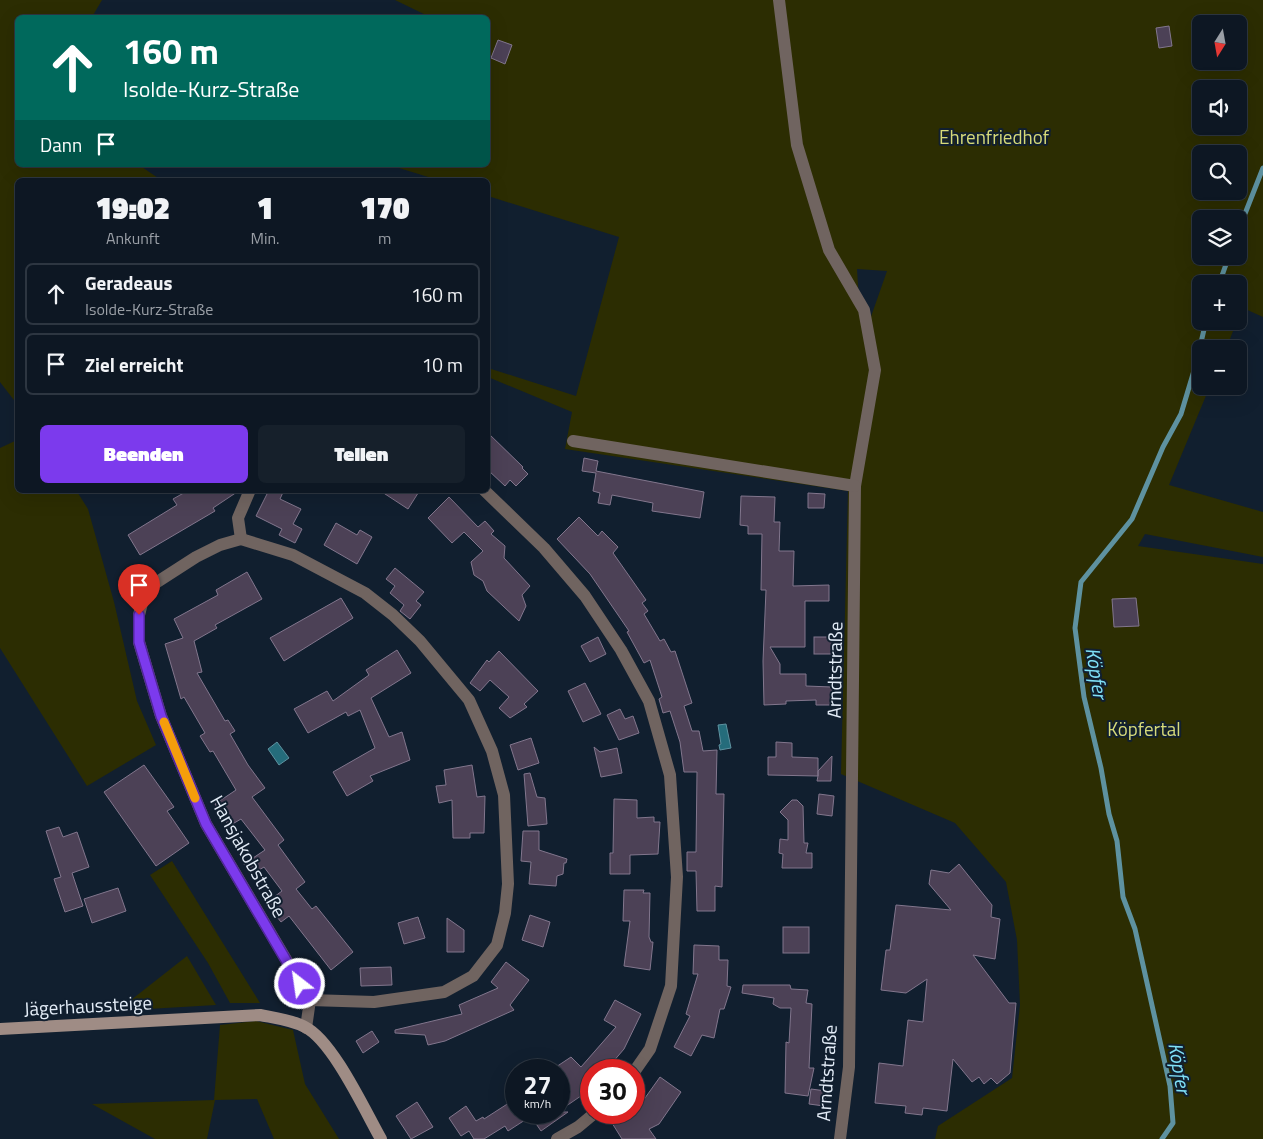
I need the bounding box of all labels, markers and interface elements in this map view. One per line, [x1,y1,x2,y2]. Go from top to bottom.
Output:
north arrow [1192,15,1248,70]
map controls [1192,15,1247,395]
text: 160 m [123,24,219,78]
icon: ahead [40,35,105,100]
text: Isolde-Kurz-Straße [123,72,299,106]
button: sound [1192,80,1247,135]
park label: Ehrenfriedhof [939,122,1050,151]
text: Dann [40,130,82,159]
icon: arrive [92,130,120,158]
button: search [1192,145,1247,200]
text: 19:02 [95,185,170,231]
text: 1 [257,185,273,231]
text: 170 [360,185,410,231]
button: layers [1192,210,1247,265]
text: Ankunft [106,226,160,250]
text: Min. [251,226,280,250]
text: m [378,226,391,250]
text: Geradeaus [85,268,172,297]
button: + [1192,275,1247,330]
icon: ahead [42,280,70,308]
text: 160 m [411,280,463,309]
text: Isolde-Kurz-Straße [85,297,213,321]
button: − [1192,340,1247,395]
icon: arrive [42,350,70,378]
text: Ziel erreicht [85,350,183,379]
text: 10 m [422,350,463,379]
button: Beenden [40,425,248,483]
button: Teilen [258,425,465,483]
pin [118,564,160,615]
icon: arrive [125,571,153,599]
street label: Arndtstraße [819,621,849,719]
water label: Köpfer [1078,645,1117,703]
park label: Köpfertal [1107,714,1181,743]
street label: Hansjakobstraße [203,789,295,923]
position arrow [273,957,325,1009]
street label: Jägerhaussteige [23,987,153,1023]
street label: Arndtstraße [808,1024,844,1122]
water label: Köpfer [1160,1040,1200,1099]
speed limit sign: 30 [580,1059,645,1124]
text: 27 [523,1066,552,1104]
text: km/h [524,1094,551,1113]

